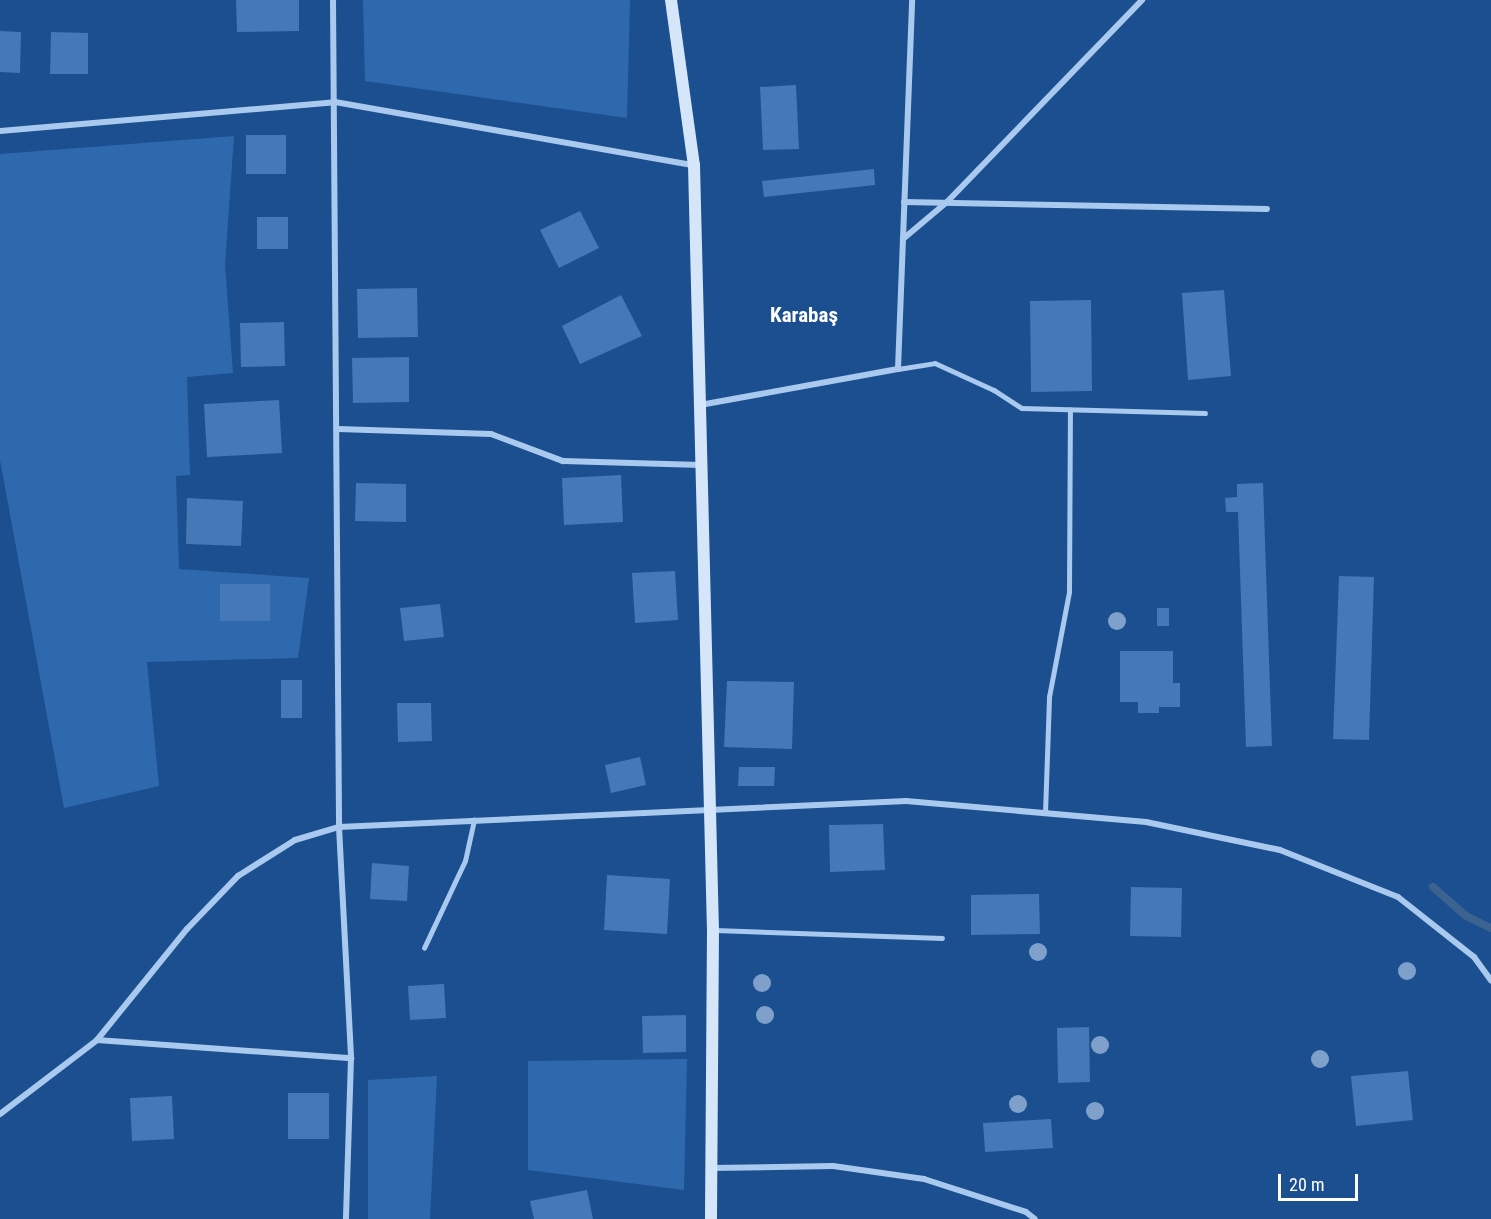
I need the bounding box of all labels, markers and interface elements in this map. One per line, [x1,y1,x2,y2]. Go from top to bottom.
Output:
district label: Karabaş [770,302,838,328]
scale bar [1281,1162,1360,1200]
text: 20 m [1289,1174,1324,1195]

